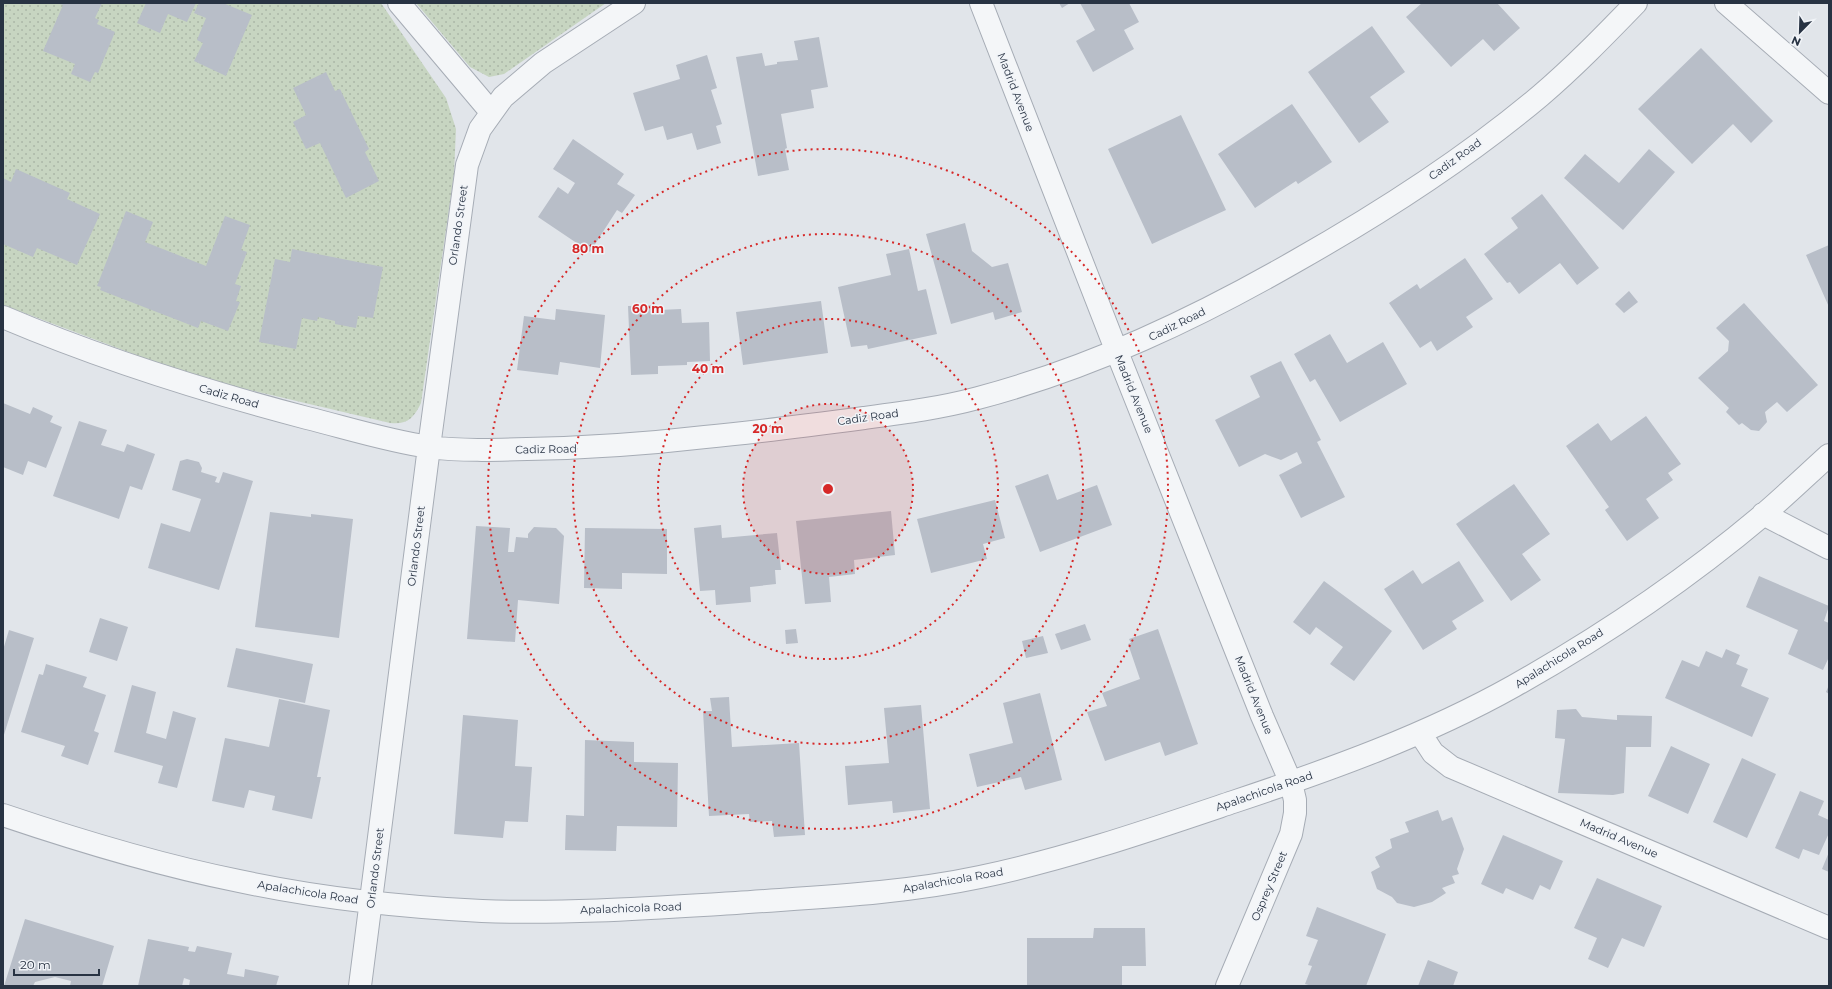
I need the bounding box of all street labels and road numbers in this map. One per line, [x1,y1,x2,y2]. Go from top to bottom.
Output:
street label: Madrid Avenue [994,50,1038,134]
street label: Cadiz Road [1426,135,1484,183]
street label: Orlando Street [445,183,471,266]
street label: Cadiz Road [1146,304,1208,344]
street label: Madrid Avenue [1112,353,1156,436]
street label: Cadiz Road [197,381,261,411]
street label: Cadiz Road [836,406,900,428]
street label: Cadiz Road [515,441,577,457]
street label: Orlando Street [404,504,428,587]
street label: Apalachicola Road [1512,625,1606,691]
street label: Madrid Avenue [1232,654,1276,737]
street label: Apalachicola Road [1214,768,1314,814]
street label: Madrid Avenue [1578,815,1661,861]
street label: Orlando Street [363,826,387,909]
street label: Osprey Street [1248,848,1290,923]
street label: Apalachicola Road [902,864,1004,896]
street label: Apalachicola Road [257,877,359,907]
street label: Apalachicola Road [580,899,682,917]

